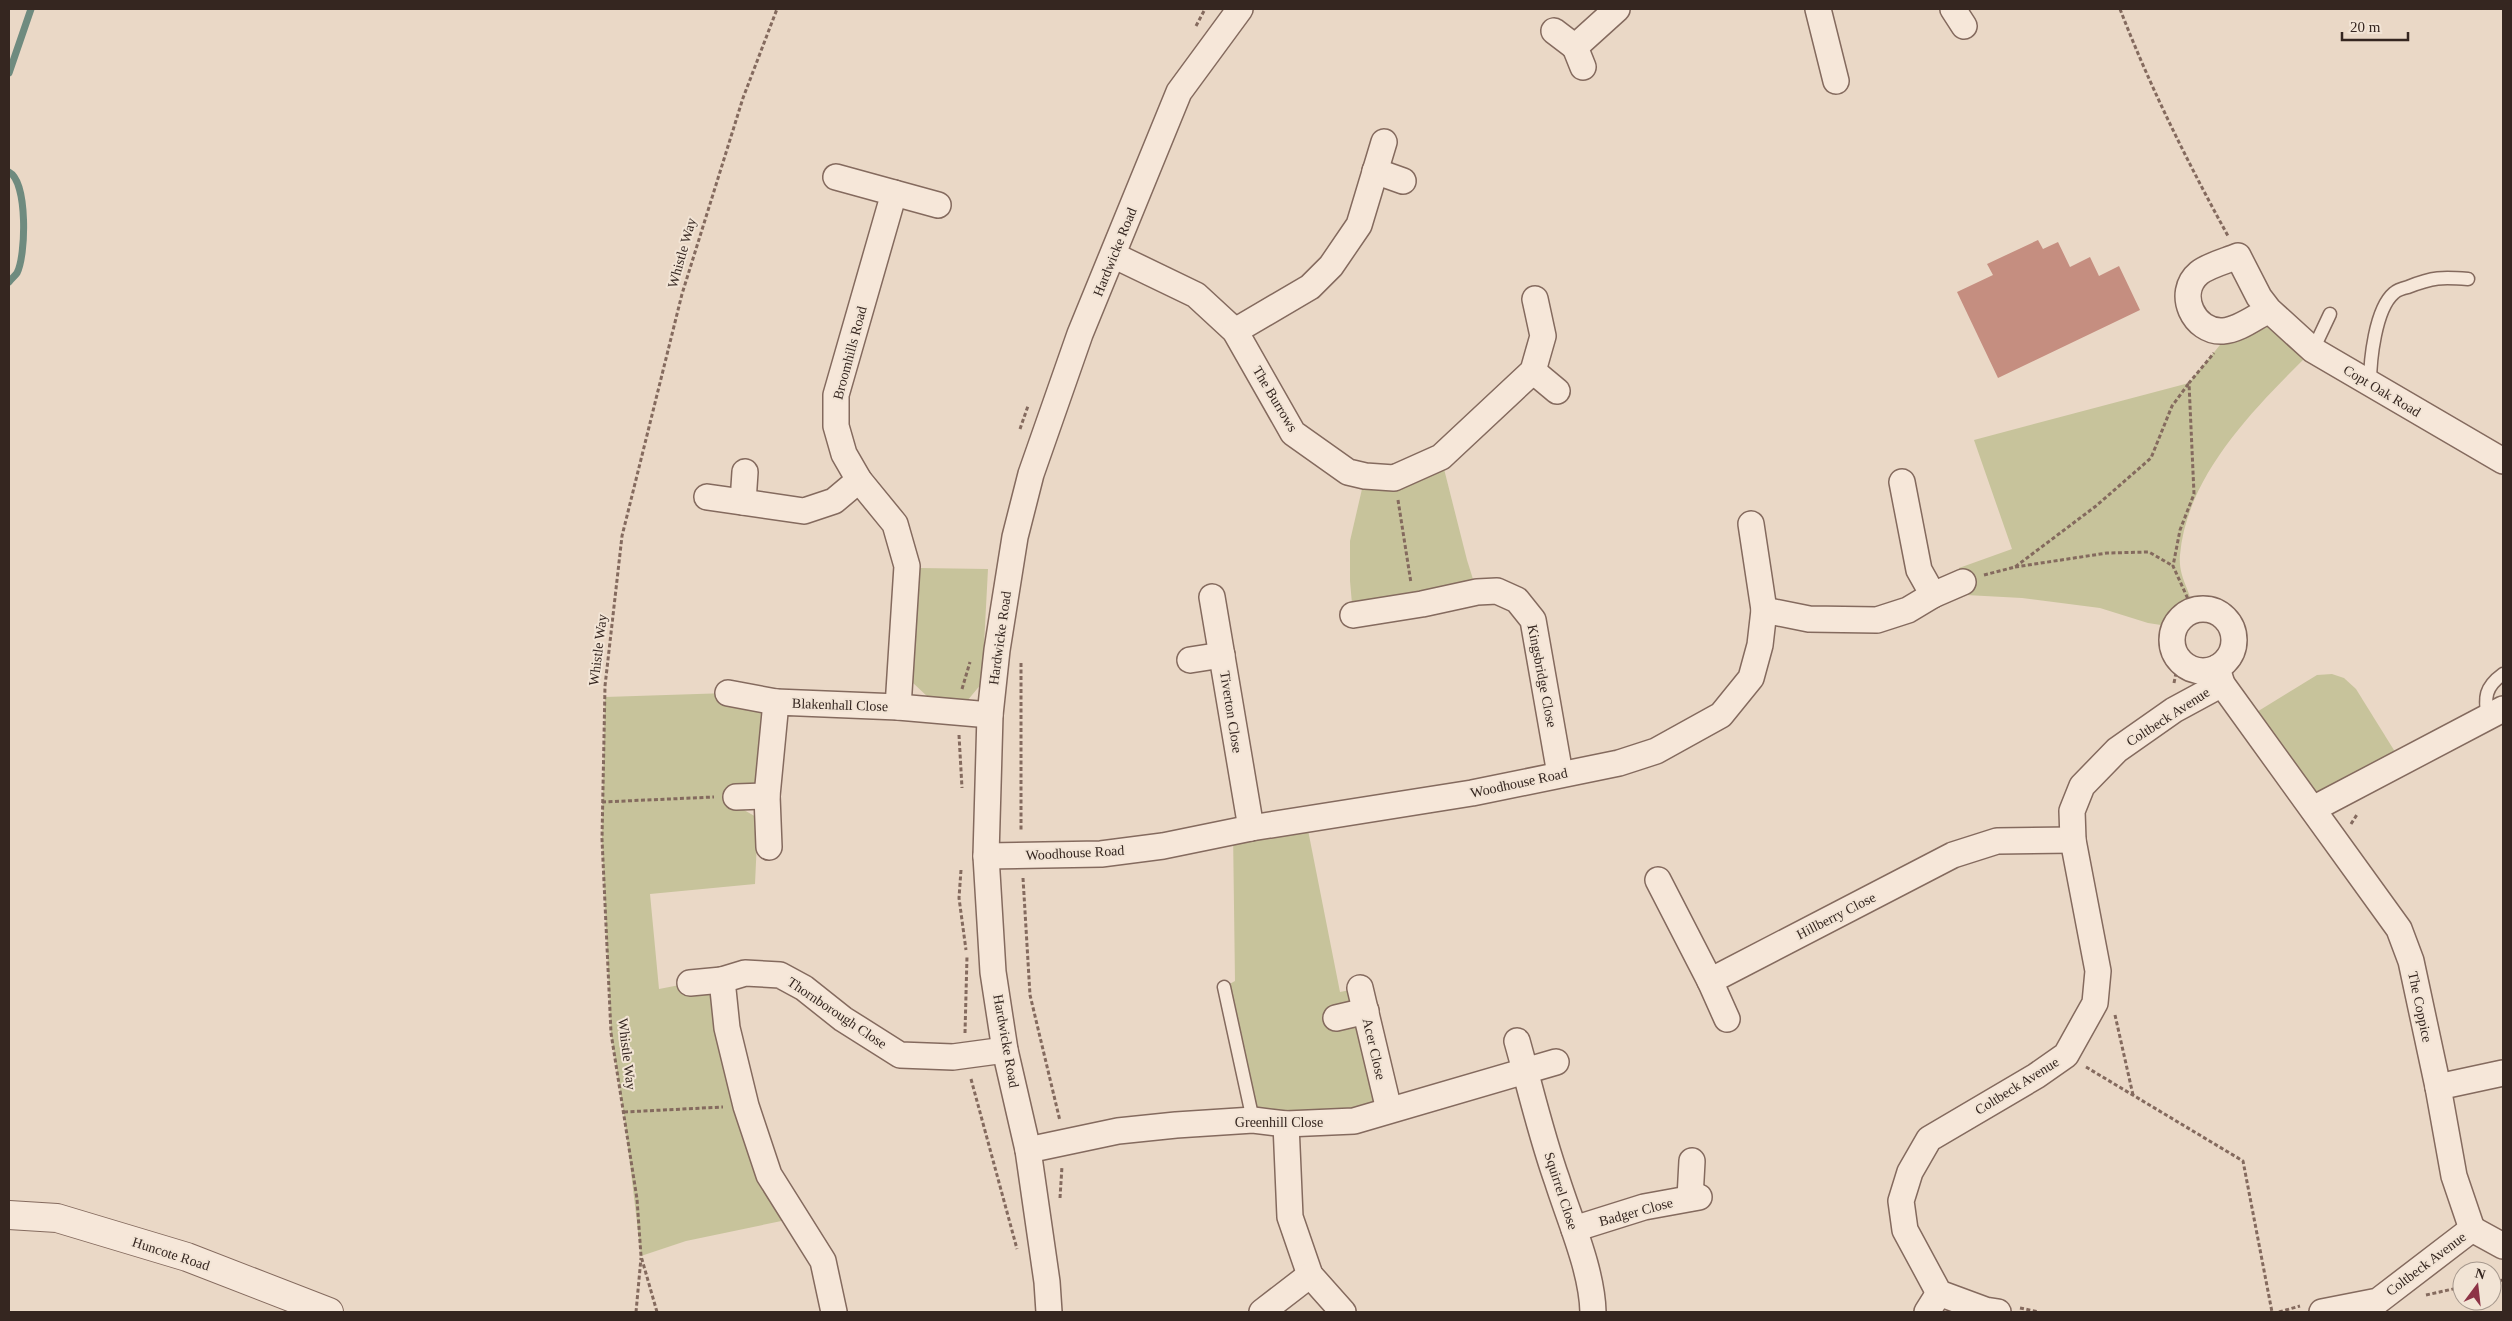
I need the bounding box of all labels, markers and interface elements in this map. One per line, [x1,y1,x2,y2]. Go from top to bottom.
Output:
scale bar [2342,10,2408,42]
text: 20 m [2350,19,2381,35]
street label: Hardwicke Road [1090,205,1140,299]
street label: Whistle Way [665,216,699,290]
street label: Broomhills Road [830,305,870,401]
street label: Copt Oak Road [2341,362,2423,420]
street label: The Burrows [1250,364,1300,434]
street label: Hardwicke Road [986,590,1014,686]
street label: Whistle Way [586,613,610,687]
street label: Kingsbridge Close [1525,623,1559,729]
street label: Tiverton Close [1217,670,1245,754]
street label: Coltbeck Avenue [2124,685,2212,749]
street label: Blakenhall Close [792,696,888,714]
street label: Woodhouse Road [1469,765,1569,801]
street label: Woodhouse Road [1025,843,1125,863]
street label: Hillberry Close [1794,890,1878,942]
street label: The Coppice [2405,970,2435,1044]
street label: Thornborough Close [785,974,889,1052]
street label: Hardwicke Road [990,993,1022,1089]
street label: Whistle Way [615,1017,639,1091]
street label: Acer Close [1360,1017,1388,1081]
street label: Coltbeck Avenue [1972,1054,2062,1118]
street label: Greenhill Close [1235,1115,1323,1130]
street label: Squirrel Close [1541,1150,1581,1232]
street label: Badger Close [1597,1195,1675,1229]
street label: Coltbeck Avenue [2383,1229,2469,1299]
street label: Huncote Road [130,1234,212,1274]
north arrow [2452,1261,2502,1311]
text: N [2473,1265,2487,1282]

